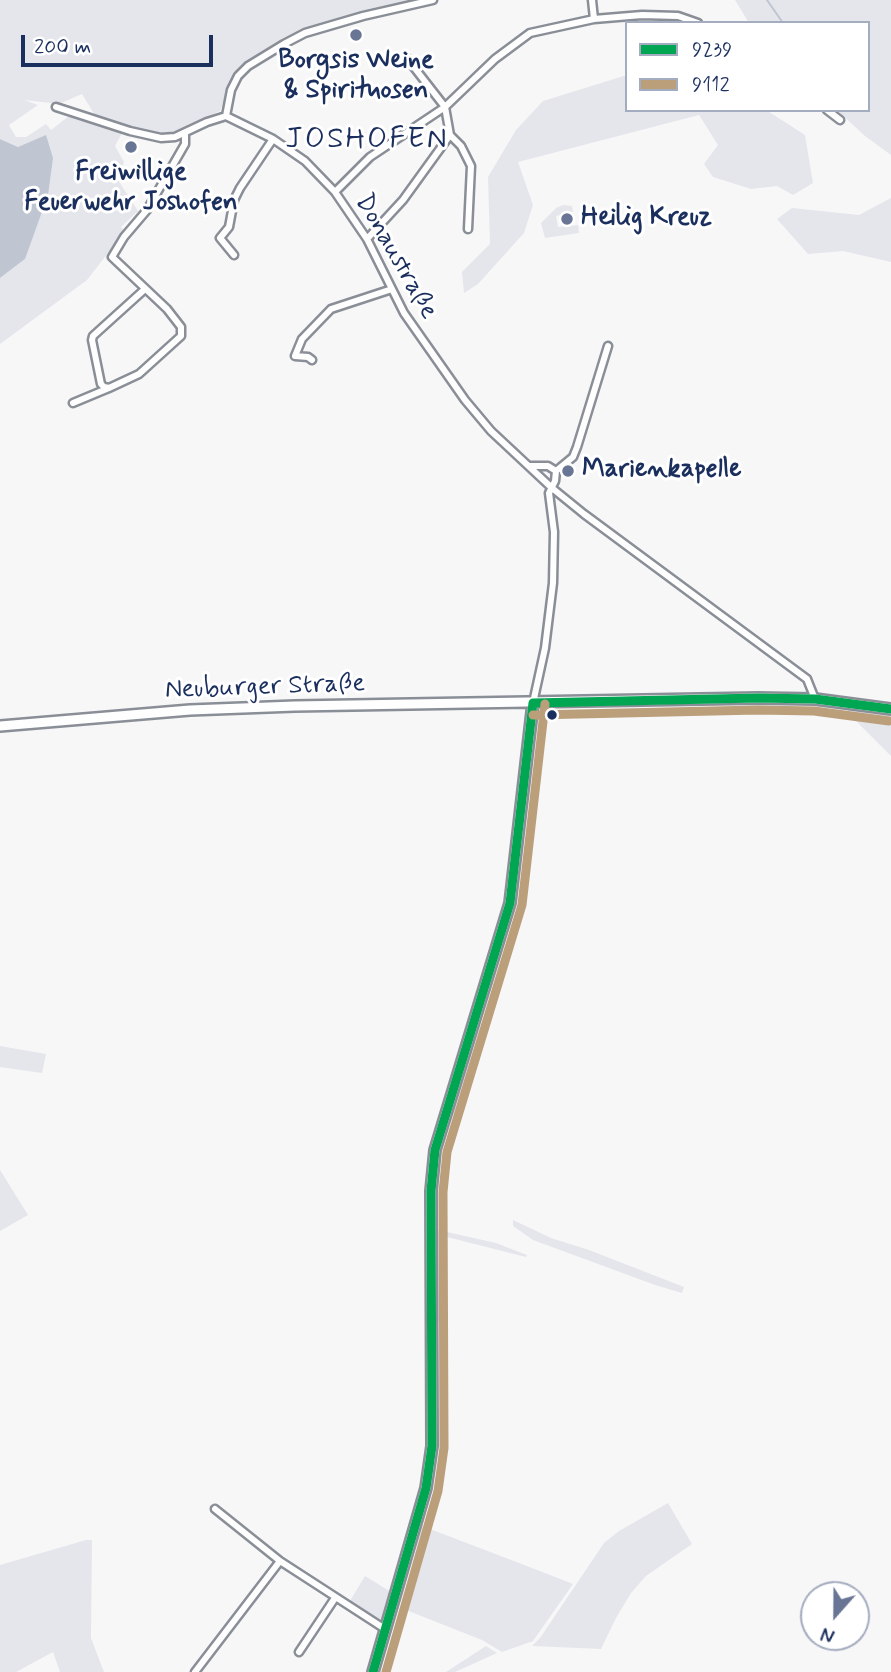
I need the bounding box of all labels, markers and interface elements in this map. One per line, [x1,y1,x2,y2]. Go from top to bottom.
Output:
scale bar [24,21,217,65]
legend [625,21,870,112]
marker: Borgsis Weine & Spirituosen [348,27,364,43]
text: 200 m [34,33,91,61]
text: 9239 [692,36,732,64]
place label: Borgsis Weine & Spirituosen [278,46,434,108]
text: 9112 [692,71,730,99]
district label: JOSHOFEN [287,123,447,159]
marker: Freiwillige Feuerwehr Joshofen [123,139,139,155]
place label: Freiwillige Feuerwehr Joshofen [24,158,238,220]
street label: Donaustraße [347,189,443,325]
place label: Heilig Kreuz [581,203,712,235]
marker: Heilig Kreuz [559,211,575,227]
place label: Marienkapelle [582,455,741,487]
marker: Marienkapelle [560,463,576,479]
street label: Neuburger Straße [164,669,366,707]
unlabelled marker [545,708,559,722]
north arrow [800,1581,870,1651]
text: N [818,1620,838,1648]

